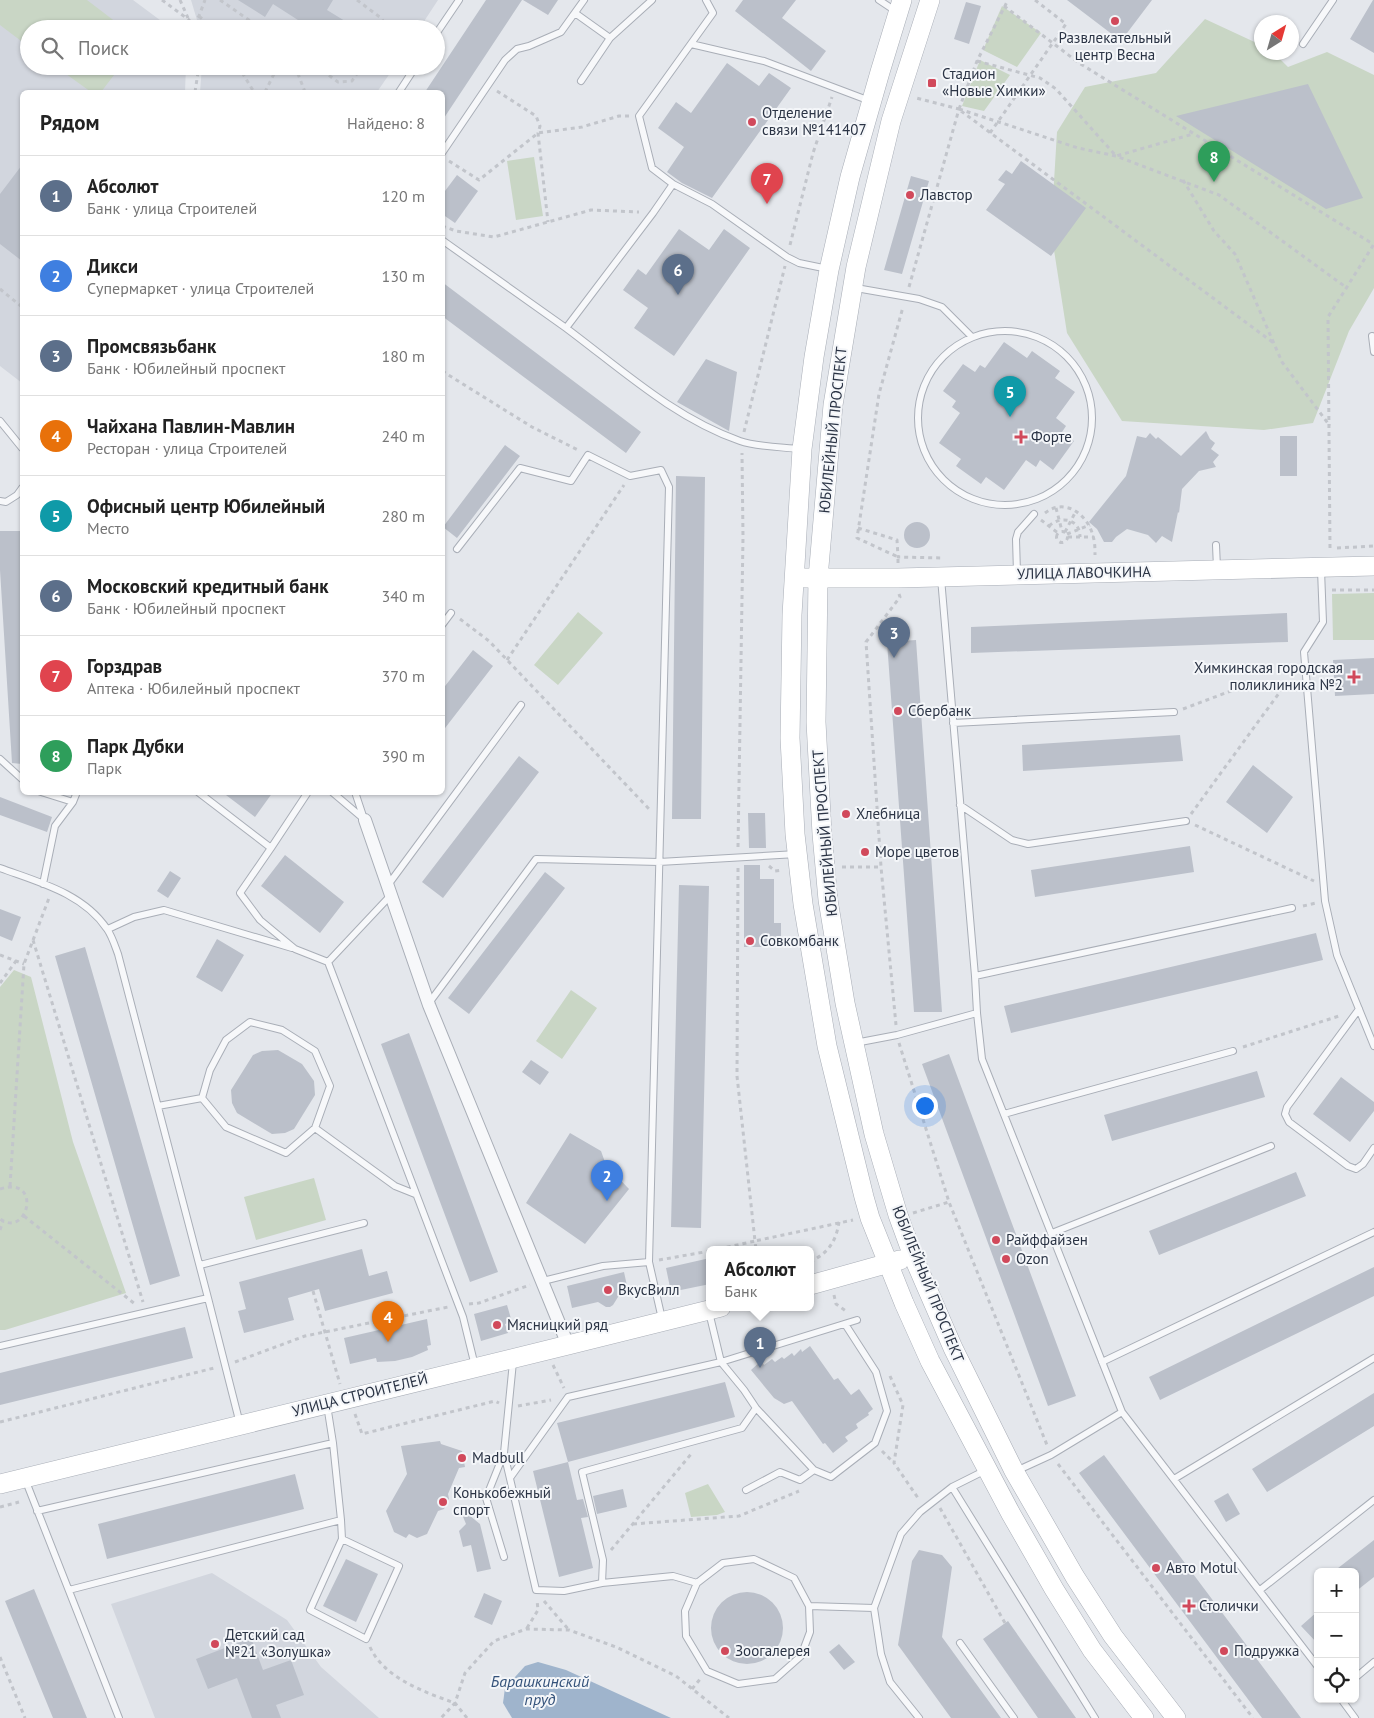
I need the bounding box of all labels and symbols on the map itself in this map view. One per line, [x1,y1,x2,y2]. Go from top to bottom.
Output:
marker: Развлекательный центр Весна [1109,15,1121,27]
north arrow [1254,15,1299,60]
place label: Развлекательный центр Весна [1059,28,1171,64]
place label: Стадион «Новые Химки» [942,64,1046,100]
marker: Стадион «Новые Химки» [926,77,938,89]
place label: Отделение связи №141407 [762,103,867,139]
marker: Отделение связи №141407 [746,116,758,128]
pin: 8 [1198,141,1230,182]
pin: 7 [751,163,783,204]
place label: Лавстор [919,185,973,204]
marker: Лавстор [904,189,916,201]
pin: 6 [662,254,694,295]
street label: ЮБИЛЕЙНЫЙ ПРОСПЕКТ [814,345,851,514]
pin: 5 [994,376,1026,417]
place label: Форте [1031,427,1072,446]
marker: Форте [1015,431,1027,443]
street label: УЛИЦА ЛАВОЧКИНА [1017,562,1151,583]
pin: 3 [878,617,910,658]
place label: Химкинская городская поликлиника №2 [1194,658,1343,694]
marker: Химкинская городская поликлиника №2 [1347,670,1361,684]
place label: Сбербанк [908,701,972,720]
marker: Сбербанк [892,705,904,717]
street label: ЮБИЛЕЙНЫЙ ПРОСПЕКТ [808,748,841,917]
place label: Хлебница [856,804,920,823]
marker: Хлебница [840,808,852,820]
place label: Море цветов [875,842,959,861]
marker: Море цветов [859,846,871,858]
place label: Совкомбанк [760,931,840,950]
marker: Совкомбанк [744,935,756,947]
your location [912,1093,938,1119]
pin: 2 [591,1160,623,1201]
street label: ЮБИЛЕЙНЫЙ ПРОСПЕКТ [888,1203,969,1366]
place label: Райффайзен [1006,1230,1088,1249]
marker: Райффайзен [990,1234,1002,1246]
place label: Ozon [1016,1249,1049,1268]
marker: Ozon [1000,1253,1012,1265]
place label: ВкусВилл [618,1280,680,1299]
marker: ВкусВилл [602,1284,614,1296]
pin: 4 [372,1301,404,1342]
place label: Мясницкий ряд [507,1315,608,1334]
marker: Мясницкий ряд [491,1319,503,1331]
pin: 1 [744,1327,776,1368]
street label: УЛИЦА СТРОИТЕЛЕЙ [290,1368,430,1421]
place label: Madbull [472,1448,525,1467]
marker: Madbull [456,1452,468,1464]
place label: Конькобежный спорт [453,1483,551,1519]
marker: Конькобежный спорт [437,1496,449,1508]
place label: Авто Motul [1166,1558,1238,1577]
marker: Авто Motul [1150,1562,1162,1574]
place label: Столички [1199,1596,1259,1615]
marker: Столички [1183,1600,1195,1612]
place label: Детский сад №21 «Золушка» [225,1625,331,1661]
marker: Детский сад №21 «Золушка» [209,1638,221,1650]
place label: Зоогалерея [735,1641,810,1660]
place label: Подружка [1234,1641,1299,1660]
marker: Зоогалерея [719,1645,731,1657]
marker: Подружка [1218,1645,1230,1657]
water label: Барашкинский пруд [491,1671,589,1709]

